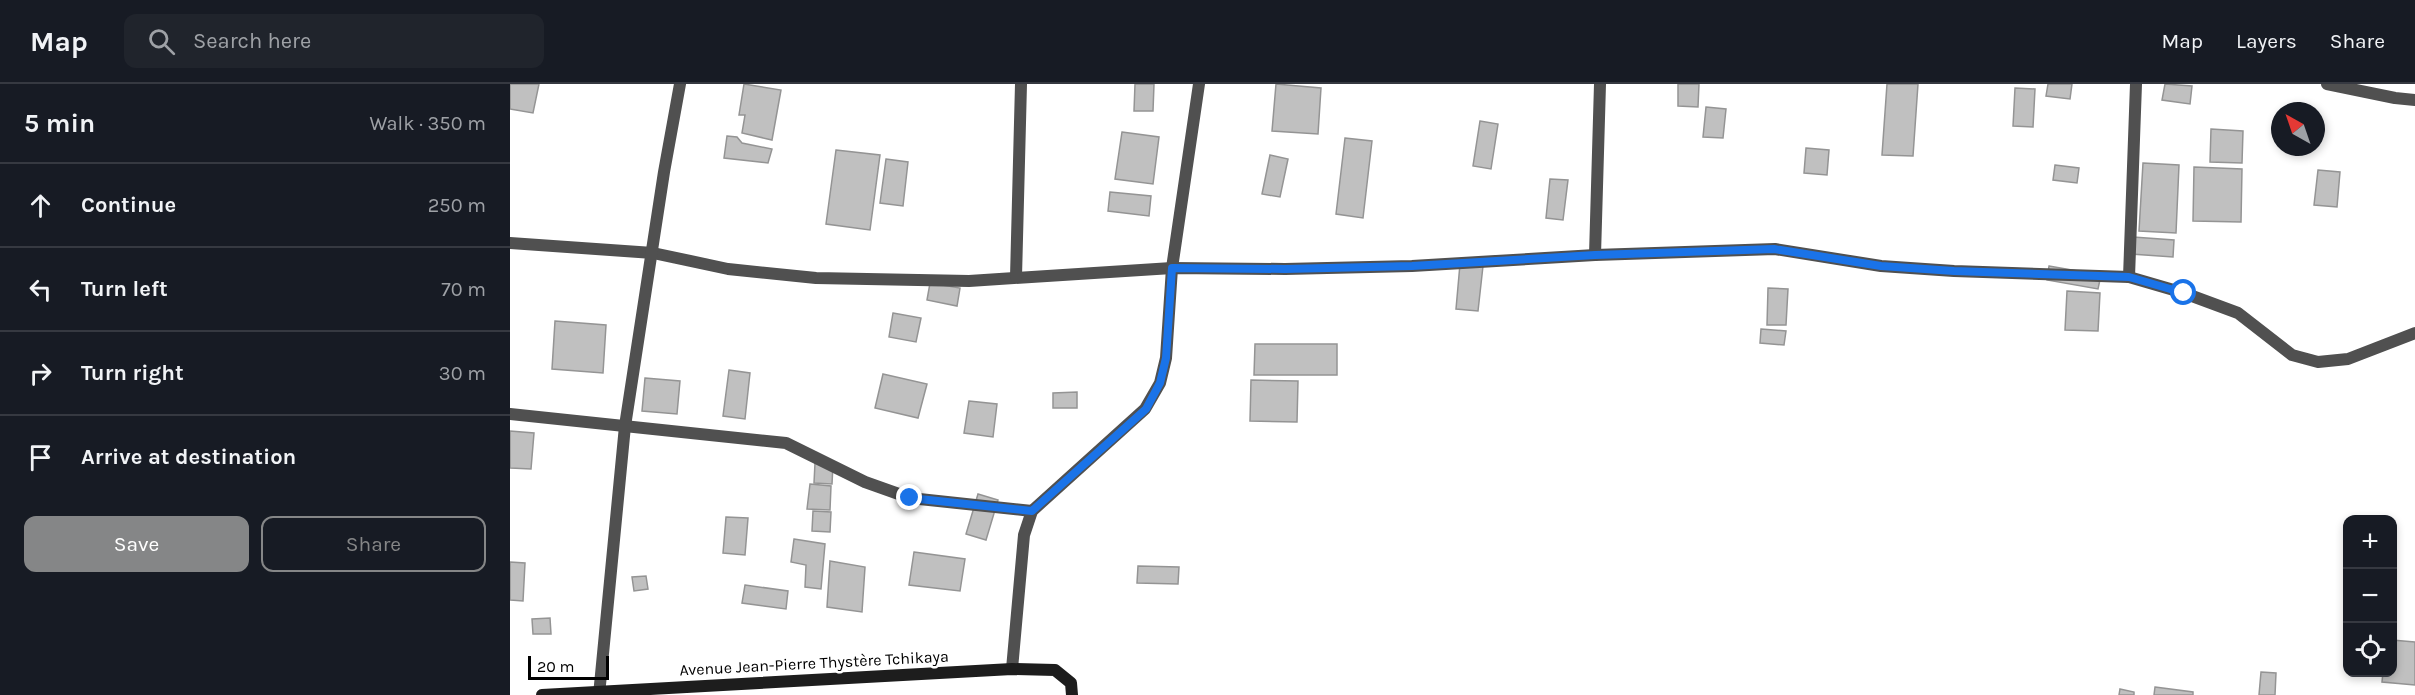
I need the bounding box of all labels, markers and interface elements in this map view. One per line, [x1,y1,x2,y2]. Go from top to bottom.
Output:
search box [124,14,544,68]
text: Map [30,25,88,58]
icon: search [145,25,178,58]
text: Search here [193,28,311,54]
text: Map [2161,29,2203,53]
text: Layers [2236,29,2297,53]
text: Share [2330,29,2385,53]
north arrow [2271,102,2325,156]
text: 5 min [24,108,95,139]
text: Walk · 350 m [369,112,486,135]
icon: ahead [24,189,57,222]
text: Continue [81,192,176,218]
text: 250 m [428,194,486,217]
icon: left [24,273,57,306]
text: Turn left [81,276,168,302]
text: 70 m [441,278,486,301]
route start [2170,279,2196,305]
icon: right [24,357,57,390]
text: Turn right [81,360,184,386]
text: 30 m [439,362,486,385]
icon: arrive [24,441,57,474]
text: Arrive at destination [81,444,296,470]
route end [896,484,922,510]
map controls [2343,515,2397,677]
button: + [2343,515,2397,569]
button: Save [24,516,249,572]
button: Share [261,516,486,572]
button: − [2343,569,2397,623]
button: locate [2343,623,2397,677]
street label: Avenue Jean-Pierre Thystère Tchikaya [679,646,949,680]
scale bar [528,653,609,680]
text: 20 m [537,657,575,676]

